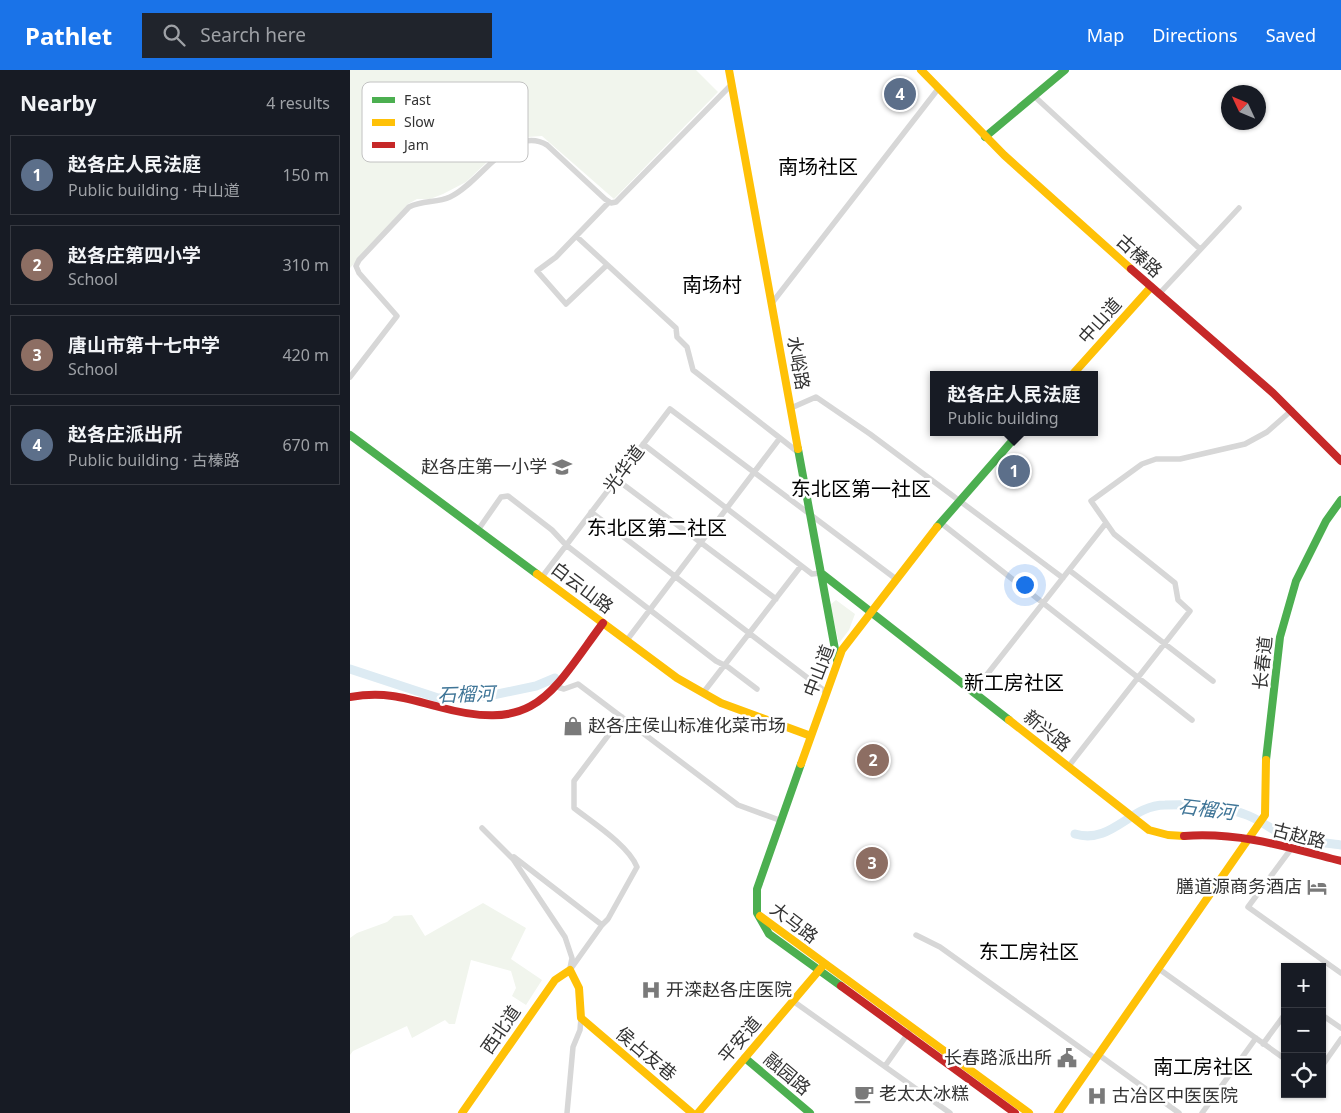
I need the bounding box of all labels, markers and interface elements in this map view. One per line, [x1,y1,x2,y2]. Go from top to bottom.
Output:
search box [142,13,492,58]
text: Pathlet [25,19,112,52]
icon: search [160,21,188,49]
text: Search here [200,22,306,48]
text: Map [1087,23,1124,47]
text: Directions [1152,23,1238,47]
text: Saved [1266,23,1316,47]
pin: 4 [884,75,916,113]
legend [362,82,528,162]
north arrow [1221,85,1266,130]
text: Nearby [20,89,96,117]
text: Fast [404,90,431,109]
text: 4 results [266,92,330,114]
text: Slow [404,112,435,131]
text: Jam [402,135,429,154]
text: 赵各庄人民法庭 [68,151,201,177]
district label: 南场社区 [778,153,858,180]
text: 1 [32,164,42,186]
text: 150 m [282,164,329,186]
text: Public building · 中山道 [68,179,240,201]
street label: 古榛路 [1112,228,1168,282]
text: 赵各庄第四小学 [68,242,201,268]
text: 2 [32,254,42,276]
text: 310 m [282,254,329,276]
text: School [68,268,118,290]
district label: 南场村 [682,271,742,298]
street label: 中山道 [1072,292,1126,348]
text: 唐山市第十七中学 [68,332,220,358]
street label: 水峪路 [782,334,815,391]
text: 3 [32,344,42,366]
text: 420 m [282,344,329,366]
text: School [68,358,118,380]
popup [930,371,1098,436]
text: 赵各庄人民法庭 [947,381,1081,407]
text: Public building [947,407,1059,429]
text: 赵各庄派出所 [68,421,182,447]
text: 4 [32,434,42,456]
text: 670 m [282,434,329,456]
street label: 光华道 [597,440,649,497]
text: Public building · 古榛路 [68,449,240,471]
pin: 1 [998,452,1030,490]
place label: 赵各庄第一小学 [421,454,547,478]
school or university icon: 赵各庄第一小学 [551,456,573,478]
district label: 东北区第一社区 [791,475,931,502]
district label: 东北区第二社区 [587,514,727,541]
street label: 白云山路 [547,556,619,618]
your location [1012,572,1038,598]
street label: 长春道 [1247,635,1277,691]
street label: 中山道 [797,641,839,700]
district label: 新工房社区 [964,669,1064,696]
water label: 石榴河 [437,680,499,708]
street label: 新兴路 [1019,704,1076,757]
place label: 赵各庄侯山标准化菜市场 [588,713,786,737]
shop icon: 赵各庄侯山标准化菜市场 [562,715,584,737]
pin: 2 [857,741,889,779]
water label: 石榴河 [1177,793,1241,826]
street label: 古赵路 [1270,817,1328,853]
pin: 3 [856,844,888,882]
place label: 膳道源商务酒店 [1176,874,1302,898]
hotel icon: 膳道源商务酒店 [1306,876,1328,898]
street label: 大马路 [766,896,823,948]
district label: 东工房社区 [979,938,1079,965]
map controls [1281,963,1326,1098]
button: + [1281,963,1326,1008]
place label: 开滦赵各庄医院 [666,977,792,1001]
hospital icon: 开滦赵各庄医院 [640,979,662,1001]
street label: 西北道 [475,1000,525,1058]
button: − [1281,1008,1326,1053]
street label: 平安道 [713,1011,766,1068]
street label: 侯占友巷 [611,1021,682,1086]
place label: 长春路派出所 [944,1045,1052,1069]
street label: 融园路 [759,1047,816,1100]
public building icon: 长春路派出所 [1056,1047,1078,1069]
district label: 南工房社区 [1153,1053,1253,1080]
button: locate [1281,1053,1326,1098]
place label: 老太太冰糕 [879,1081,969,1105]
cafe icon: 老太太冰糕 [853,1083,875,1105]
place label: 古冶区中医医院 [1112,1083,1238,1107]
hospital icon: 古冶区中医医院 [1086,1085,1108,1107]

